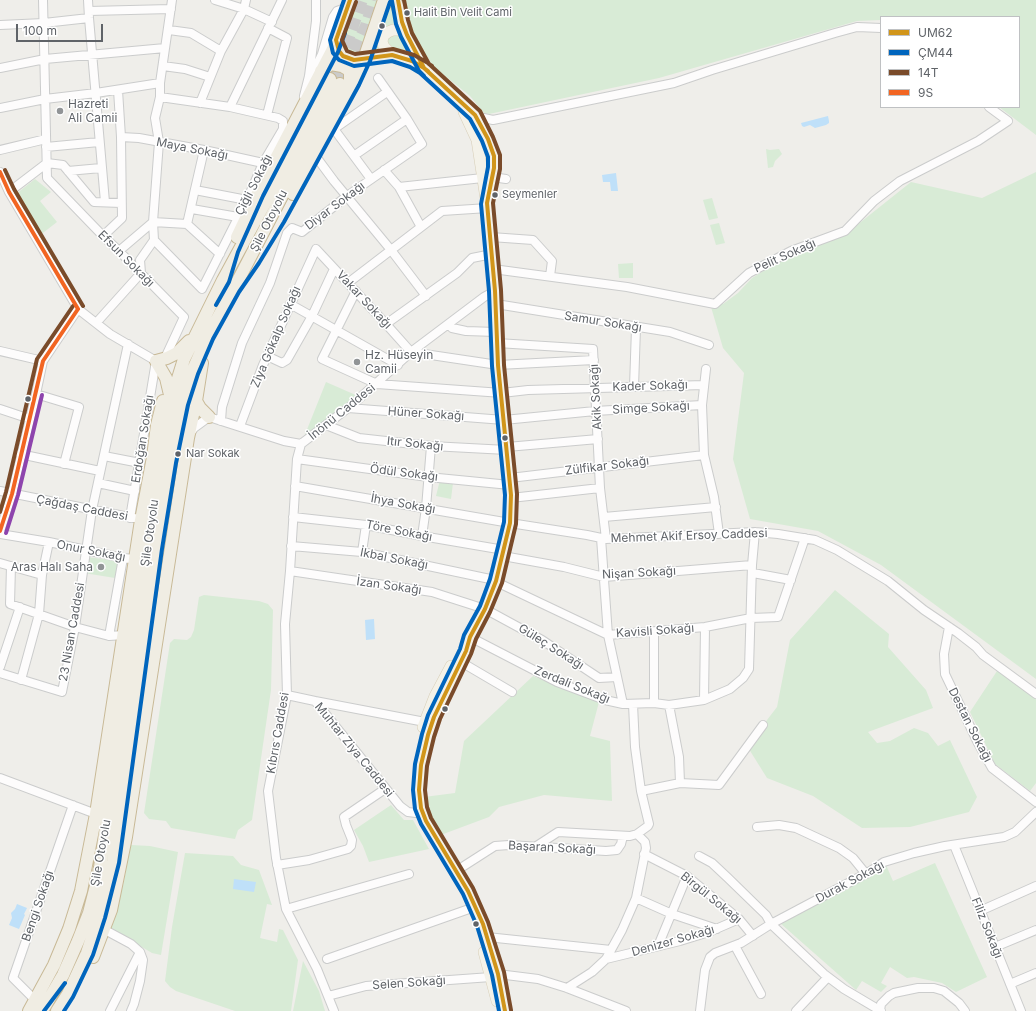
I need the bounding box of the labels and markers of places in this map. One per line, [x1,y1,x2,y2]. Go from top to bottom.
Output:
place label: Halit Bin Velit Cami [414,6,512,20]
marker: Halit Bin Velit Cami [402,8,412,18]
unlabelled marker [377,21,387,31]
place label: Hazreti Ali Camii [68,97,117,125]
marker: Hazreti Ali Camii [55,106,65,116]
place label: Seymenler [502,188,557,202]
marker: Seymenler [490,190,500,200]
place label: Hz. Hüseyin Camii [365,348,433,376]
marker: Hz. Hüseyin Camii [352,357,362,367]
unlabelled marker [23,394,33,404]
unlabelled marker [500,433,510,443]
place label: Nar Sokak [186,447,240,461]
marker: Nar Sokak [173,449,183,459]
place label: Aras Halı Saha [11,560,93,574]
marker: Aras Halı Saha [96,562,106,572]
unlabelled marker [440,704,450,714]
unlabelled marker [471,919,481,929]

